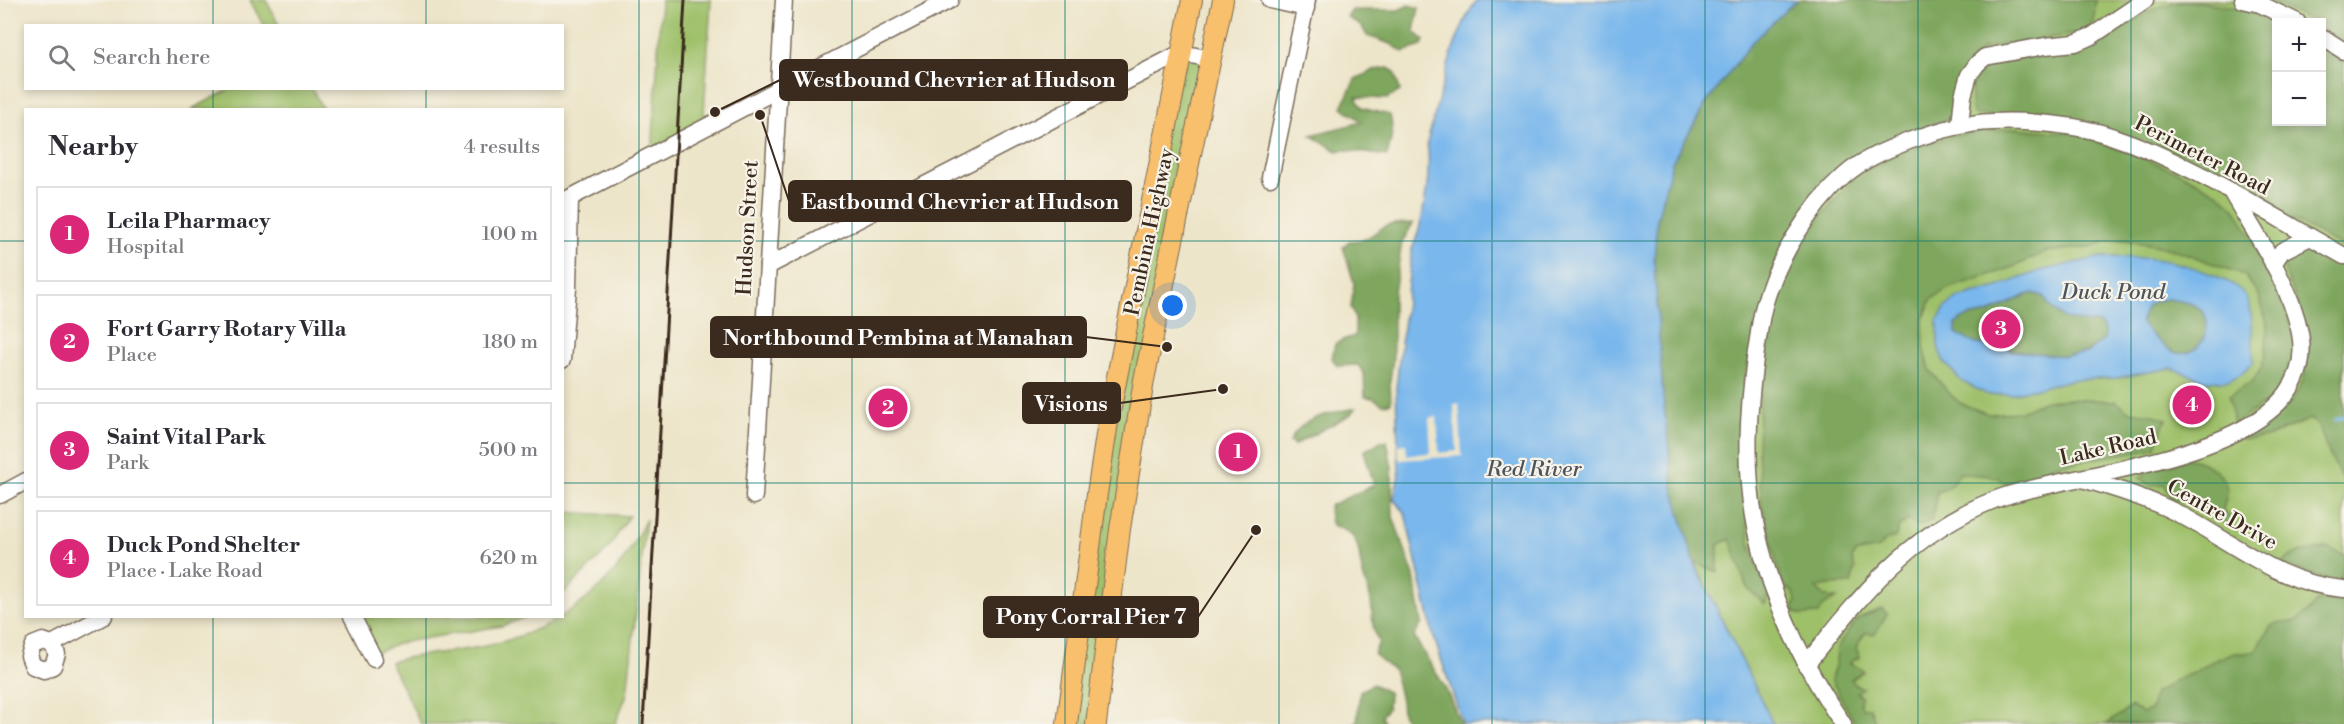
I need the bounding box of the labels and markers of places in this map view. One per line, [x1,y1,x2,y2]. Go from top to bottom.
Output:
callout: Westbound Chevrier at Hudson [780,60,1127,100]
callout: Eastbound Chevrier at Hudson [789,181,1131,221]
pin: 3 [1982,306,2020,352]
callout: Northbound Pembina at Manahan [711,317,1086,357]
pin: 4 [2172,382,2212,428]
callout: Visions [1023,383,1120,423]
pin: 2 [868,386,908,430]
pin: 1 [1218,430,1258,474]
callout: Pony Corral Pier 7 [984,597,1198,637]

